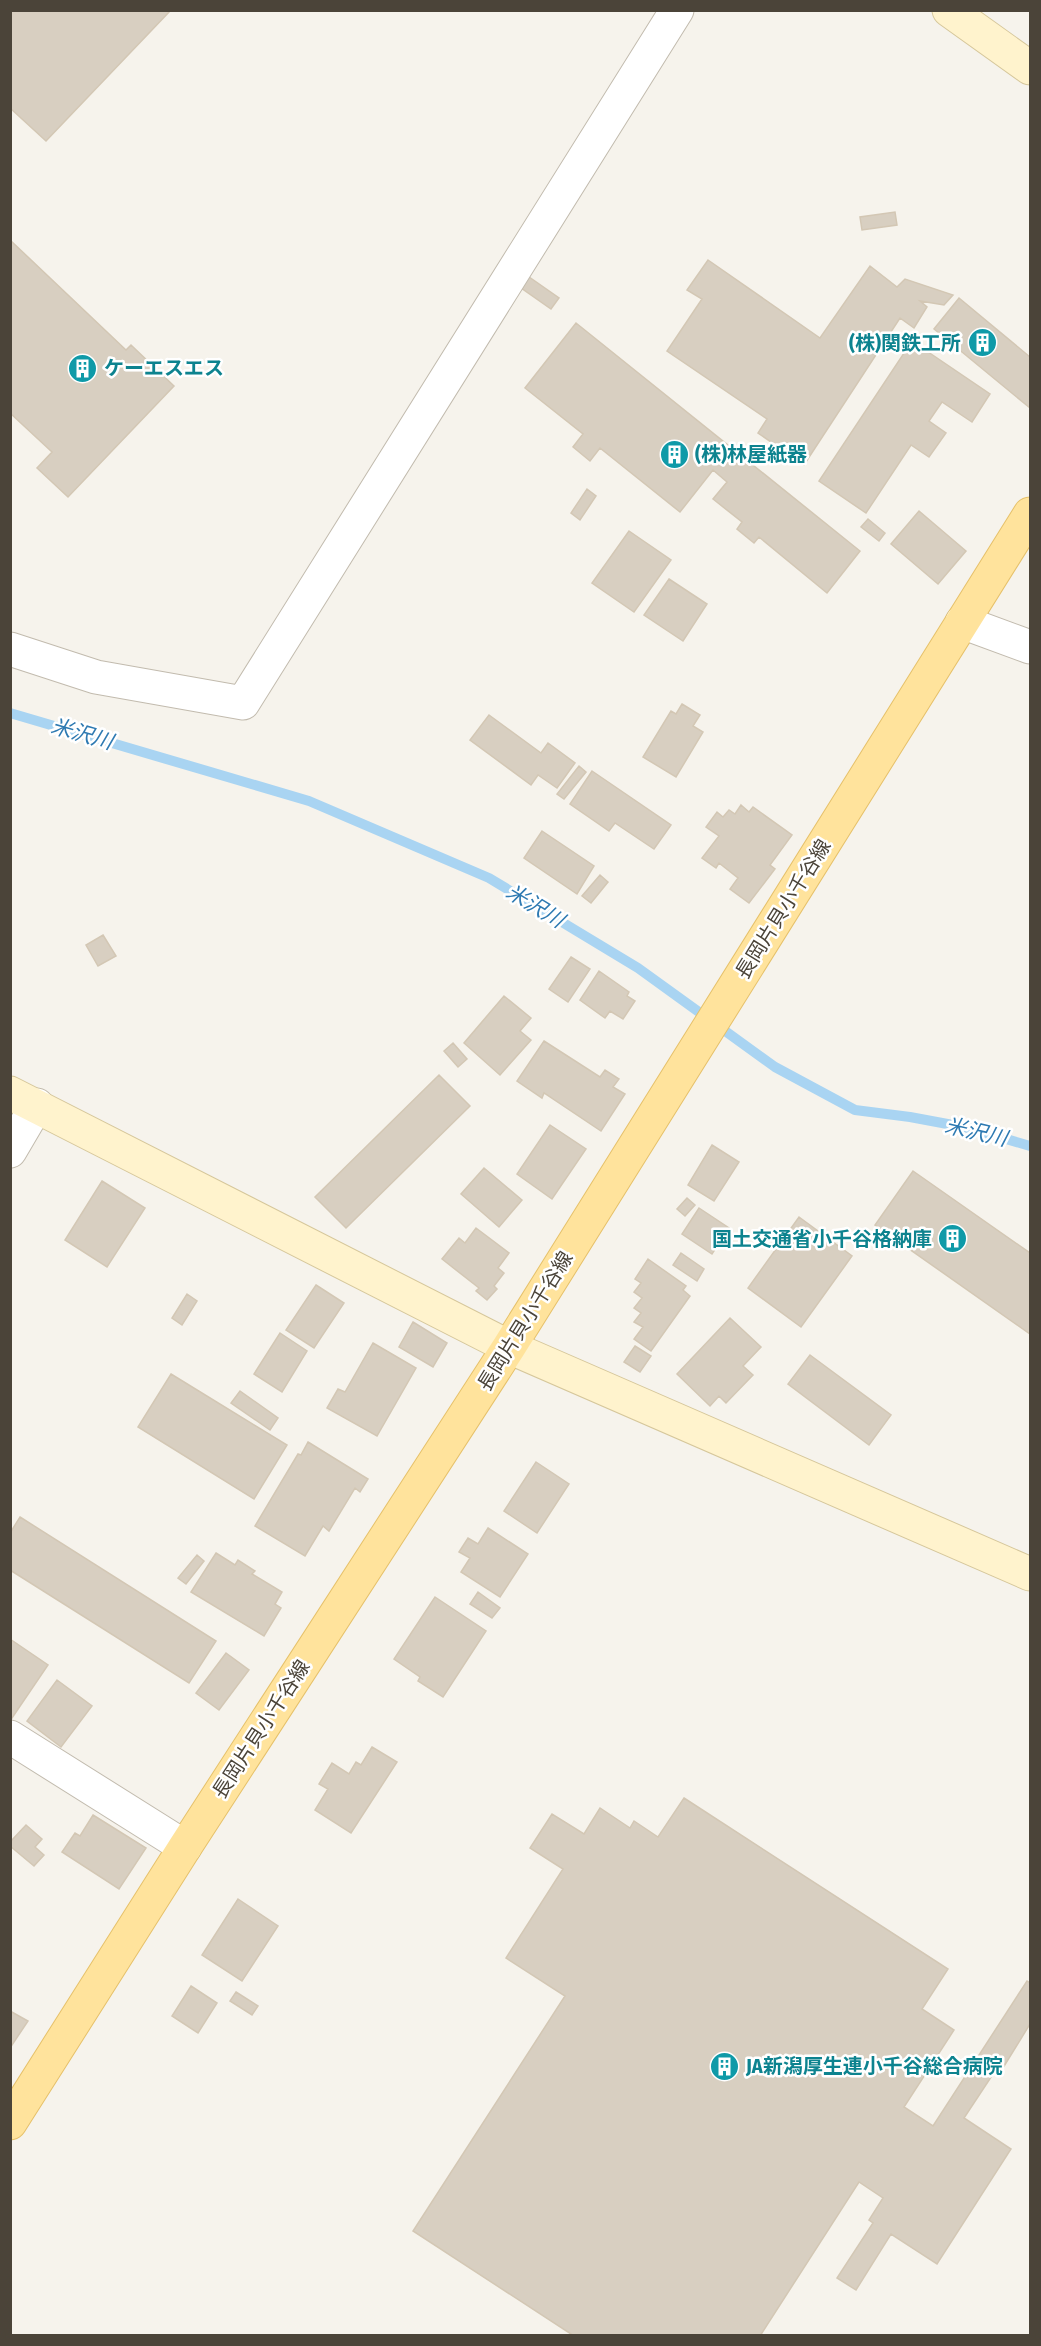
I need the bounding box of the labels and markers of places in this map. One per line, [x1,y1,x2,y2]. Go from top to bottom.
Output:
building icon: (株)関鉄工所 [966,327,998,359]
place label: (株)関鉄工所 [849,331,961,355]
building icon: ケーエスエス [67,352,99,384]
place label: ケーエスエス [104,356,224,380]
building icon: (株)林屋紙器 [658,438,690,470]
place label: (株)林屋紙器 [695,442,807,466]
building icon: 国土交通省小千谷格納庫 [937,1223,969,1255]
place label: 国土交通省小千谷格納庫 [712,1227,932,1251]
building icon: JA新潟厚生連小千谷総合病院 [709,2050,741,2082]
place label: JA新潟厚生連小千谷総合病院 [745,2054,1003,2078]

